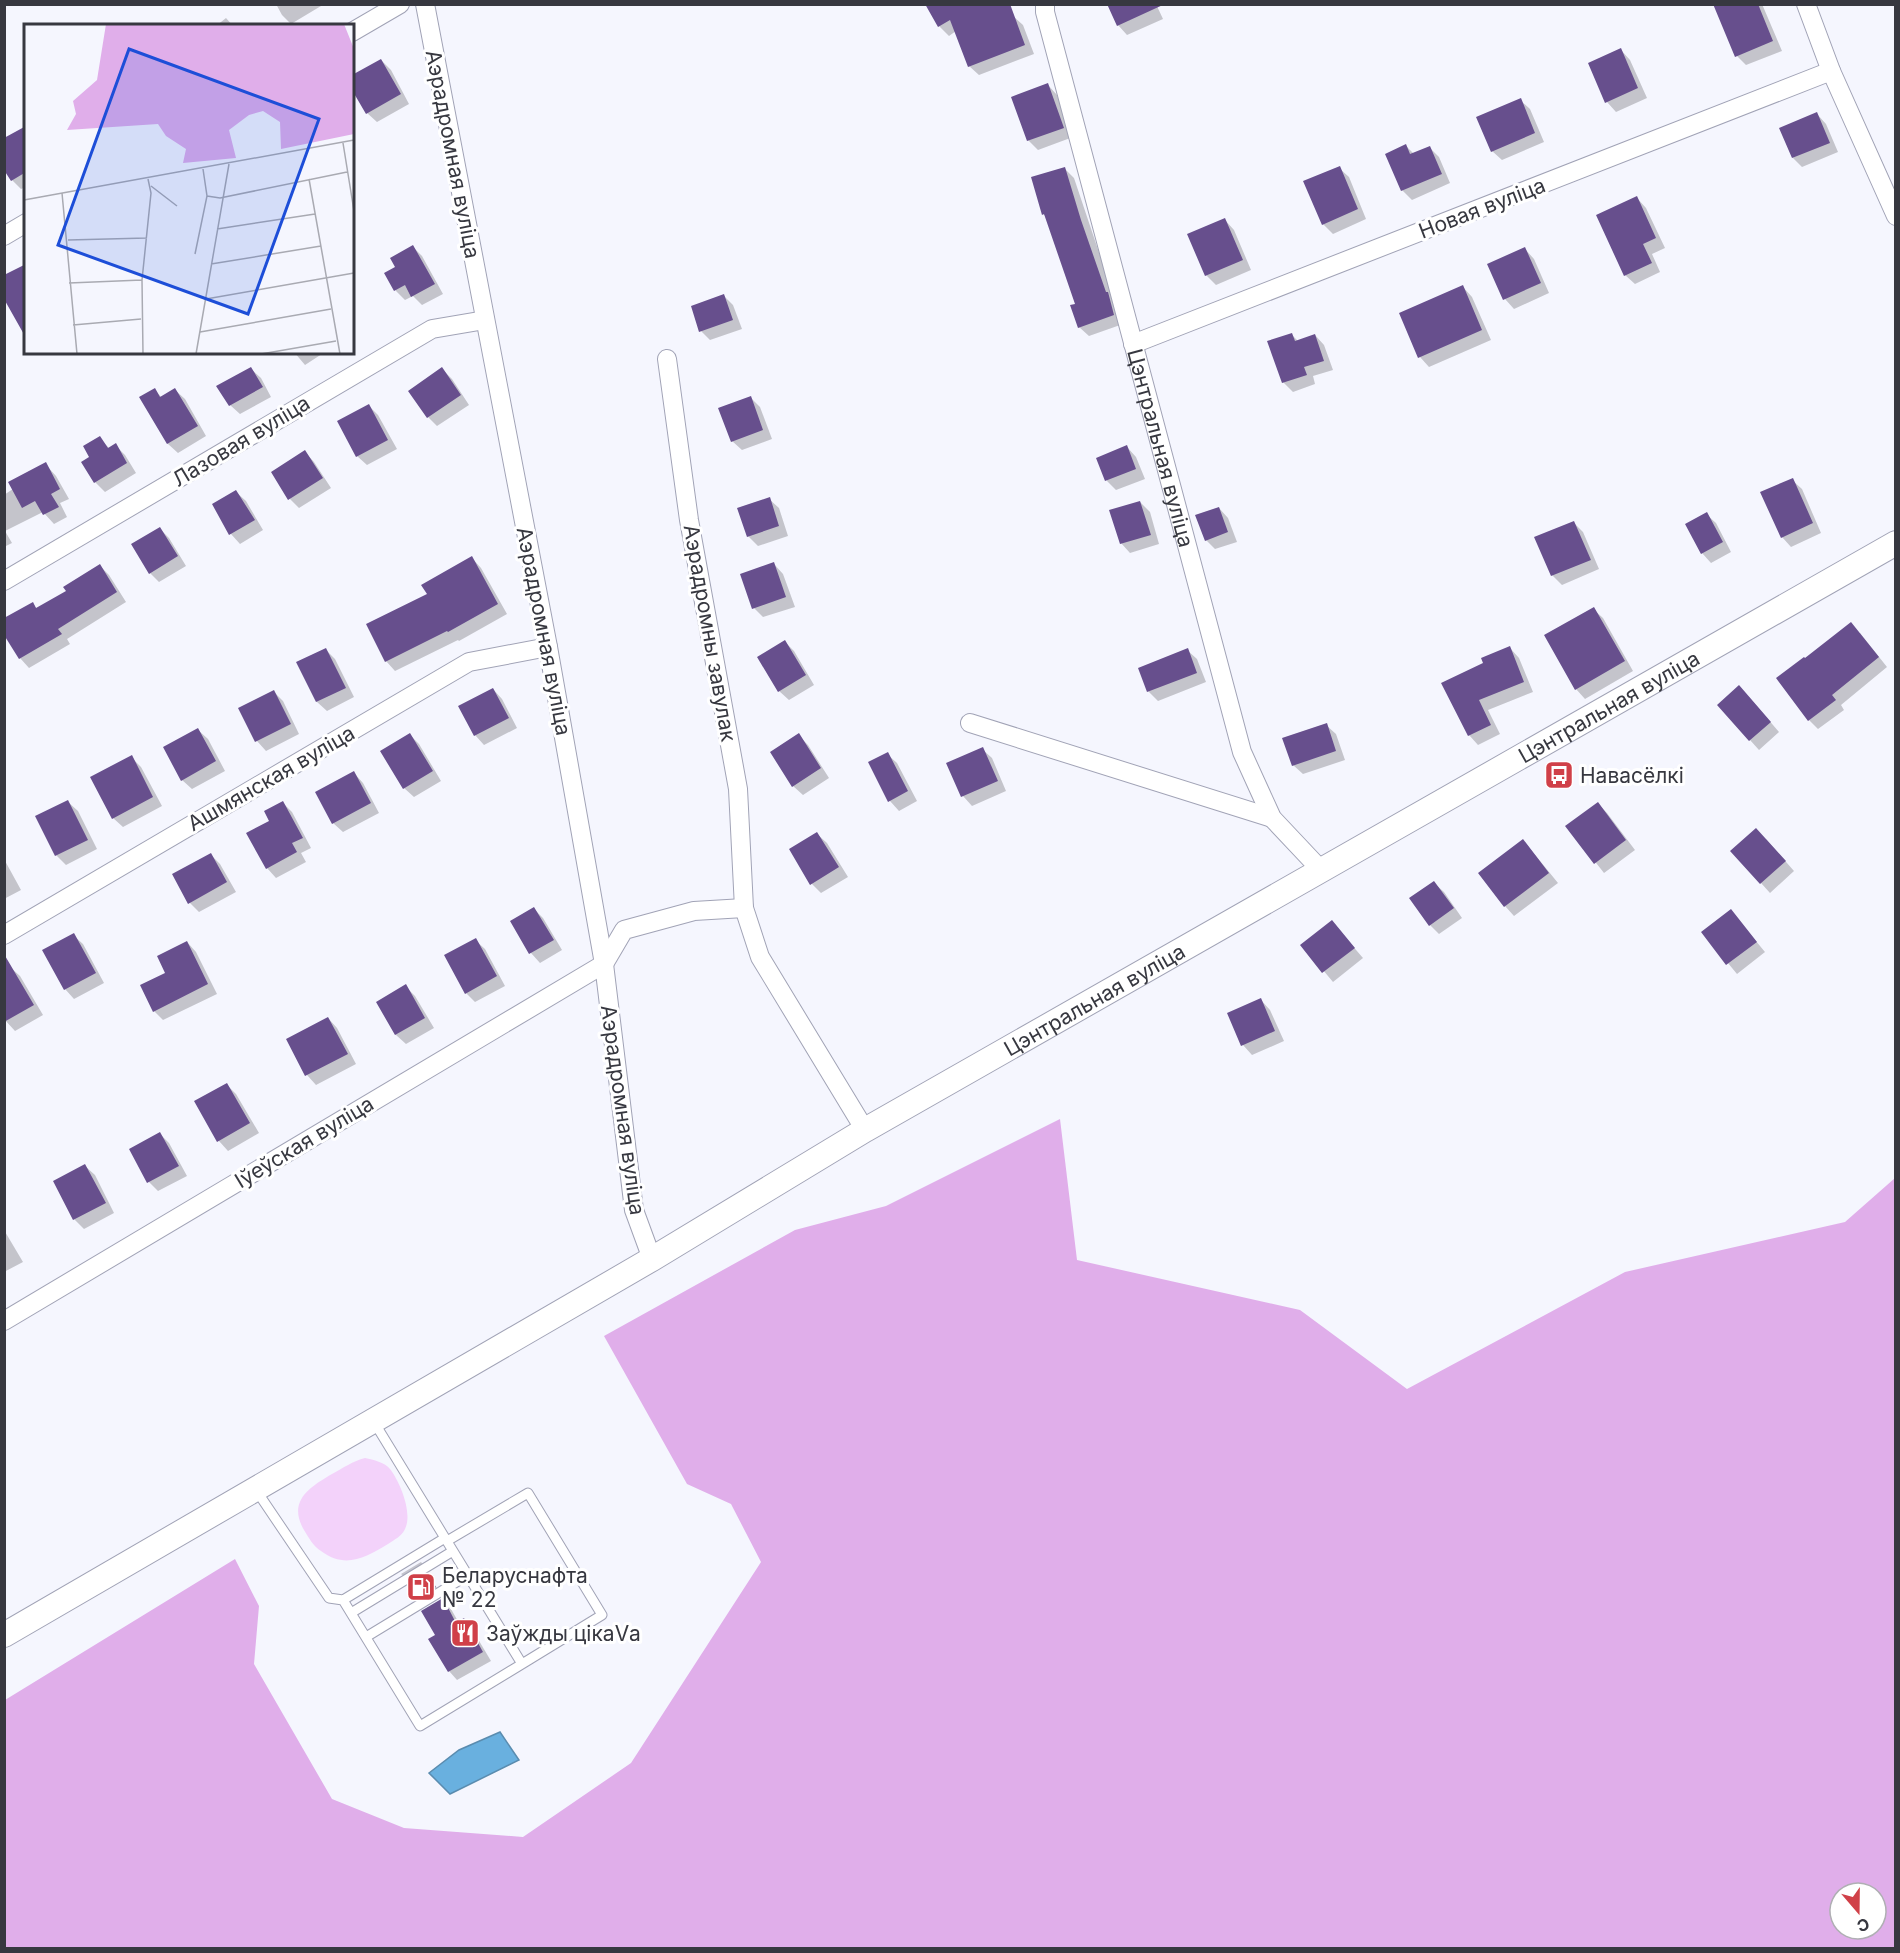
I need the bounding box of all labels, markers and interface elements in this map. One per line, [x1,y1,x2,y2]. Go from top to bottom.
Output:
inset map [24,24,354,354]
street label: Аэрадромная вуліца [421,48,485,260]
street label: Новая вуліца [1415,172,1549,244]
street label: Цэнтральная вуліца [1123,346,1199,550]
street label: Лазовая вуліца [168,390,314,492]
street label: Аэрадромны завулак [679,523,742,744]
street label: Аэрадромная вуліца [512,525,576,737]
street label: Цэнтральная вуліца [1514,645,1704,768]
street label: Ашмянская вуліца [183,720,359,836]
bus stop icon: Навасёлкі [1543,759,1575,791]
place label: Навасёлкі [1580,763,1684,788]
street label: Цэнтральная вуліца [999,938,1189,1061]
street label: Аэрадромная вуліца [596,1003,650,1217]
street label: Іўеўская вуліца [230,1091,378,1193]
place label: Беларуснафта № 22 [442,1563,588,1612]
fuel station icon: Беларуснафта № 22 [405,1571,437,1603]
restaurant icon: Заўжды цікаVа [449,1617,481,1649]
place label: Заўжды цікаVа [486,1621,641,1646]
north arrow [1828,1881,1888,1941]
text: С [1854,1914,1872,1937]

